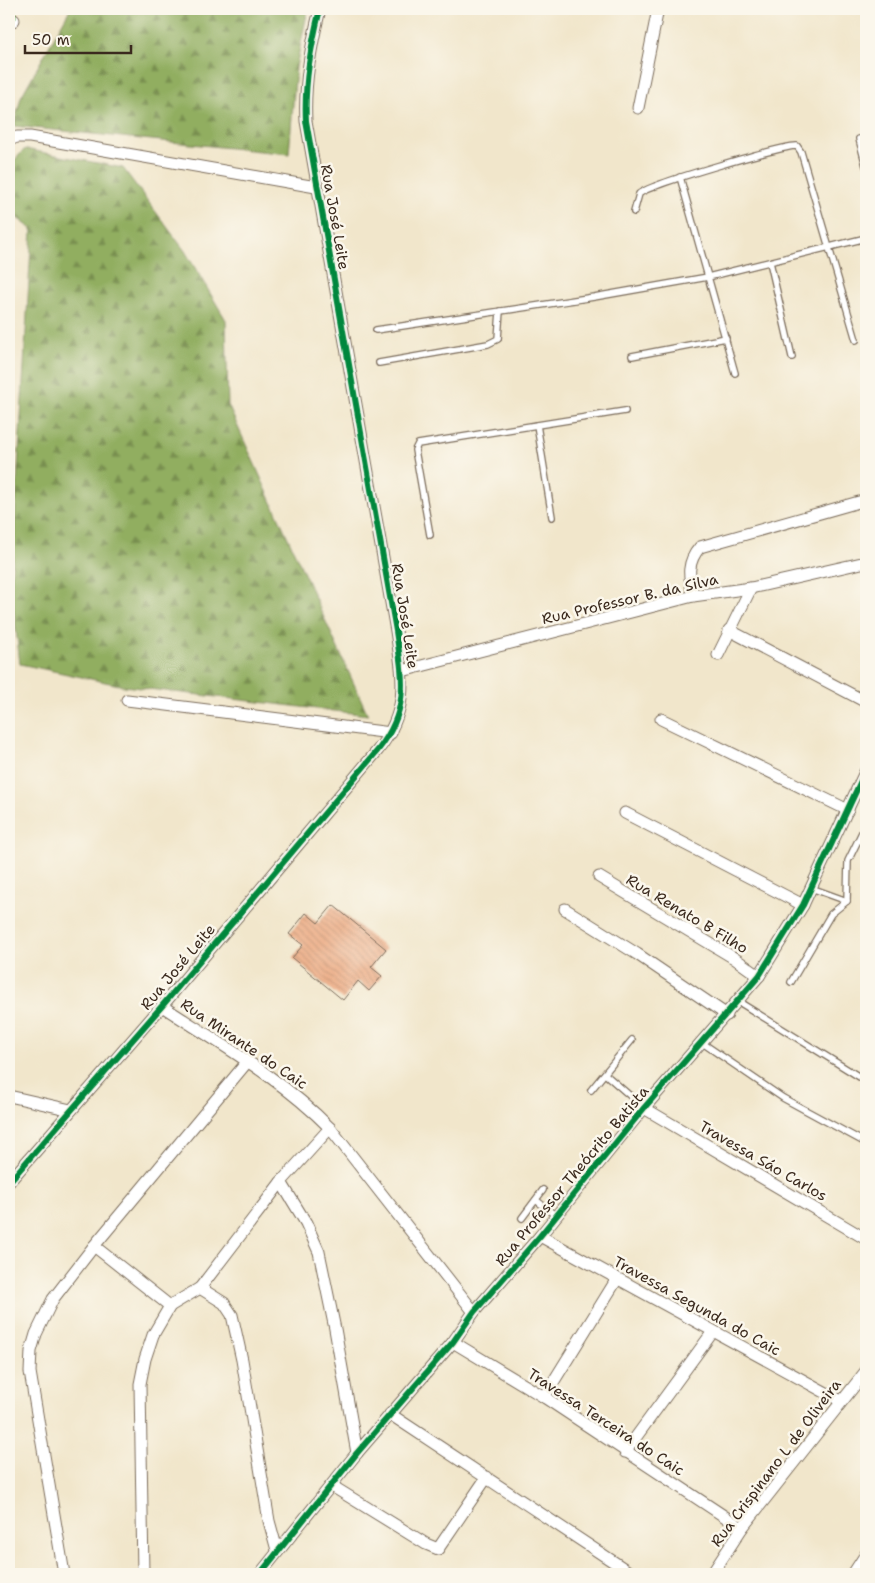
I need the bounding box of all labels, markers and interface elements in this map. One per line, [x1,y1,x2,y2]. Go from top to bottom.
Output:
scale bar [25,22,131,54]
text: 50 m [32,30,70,50]
street label: Rua José Leite [316,163,354,271]
street label: Rua José Leite [387,562,423,670]
street label: Rua Professor B. da Silva [540,569,721,629]
street label: Rua Renato B Filho [622,870,752,958]
street label: Rua José Leite [136,920,220,1014]
street label: Rua Mirante do Caic [177,994,311,1094]
street label: Rua Professor Theócrito Batista [491,1081,654,1270]
street label: Travessa Sáo Carlos [695,1116,831,1206]
street label: Travessa Segunda do Caic [610,1252,784,1360]
street label: Travessa Terceira do Caic [524,1364,688,1480]
street label: Rua Crispinano L de Oliveira [706,1375,846,1551]

